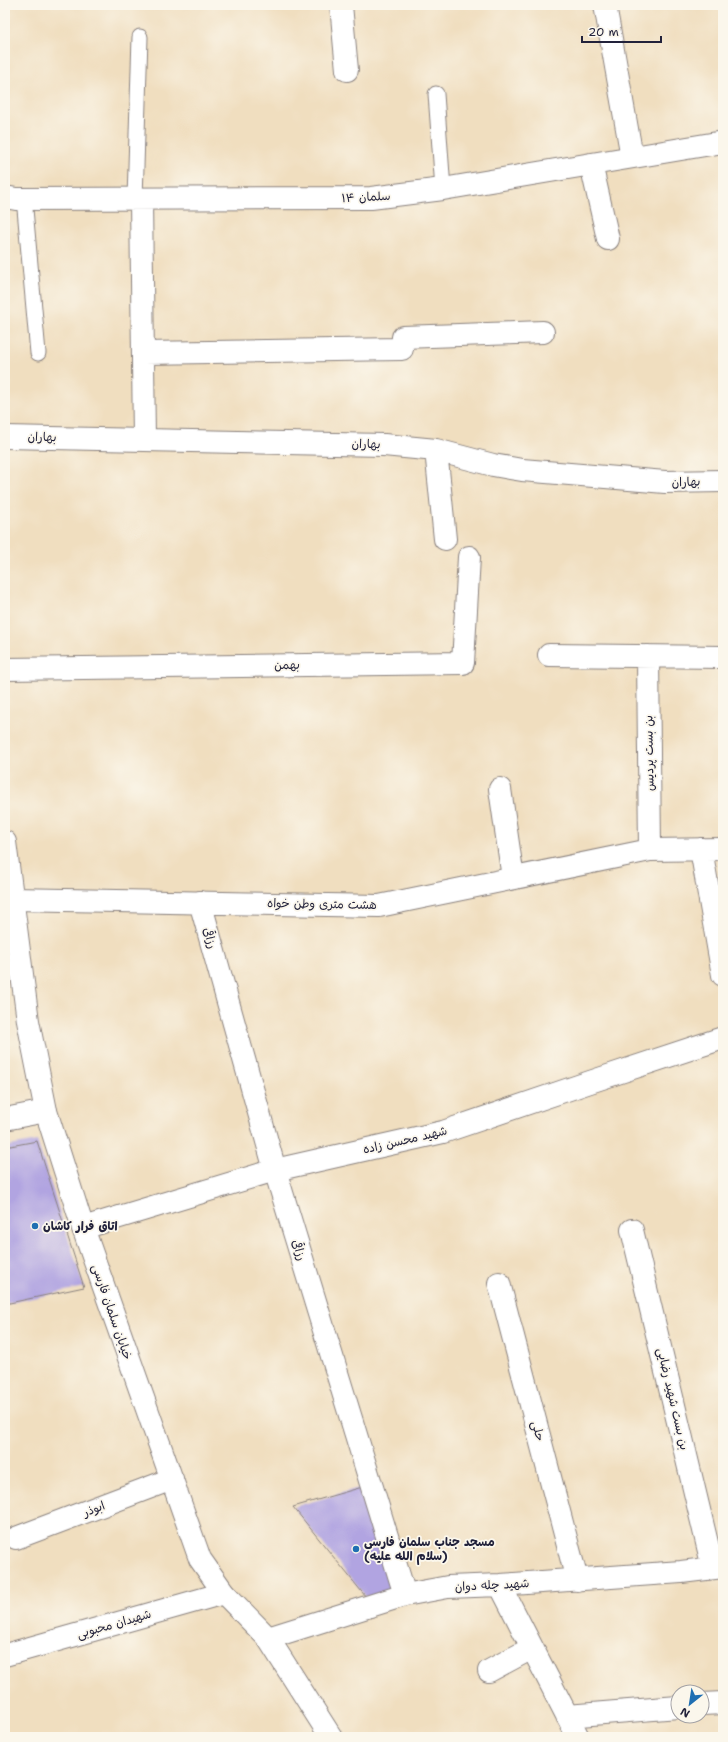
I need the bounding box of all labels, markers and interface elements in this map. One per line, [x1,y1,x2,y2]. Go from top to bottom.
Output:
scale bar [582,18,661,44]
text: 20 m [588,24,619,40]
street label: سلمان ۱۴ [341,188,391,206]
street label: بهاران [27,429,57,445]
street label: بهاران [351,436,381,452]
street label: بهاران [671,473,701,491]
street label: بهمن [274,657,300,673]
street label: بن بست پردیس [640,715,658,791]
street label: هشت متری وطن خواه [267,895,377,913]
street label: رزاقی [199,926,221,950]
street label: شهید محسن زاده [361,1123,449,1157]
place label: اتاق فرار کاشان [43,1218,117,1234]
marker: اتاق فرار کاشان [30,1221,40,1231]
street label: رزاقی [288,1237,310,1263]
street label: خیابان سلمان فارسی [88,1262,136,1362]
street label: بن بست شهید رضایی [653,1346,693,1452]
street label: حلی [528,1419,548,1443]
street label: ابوذر [80,1498,107,1521]
place label: مسجد جناب سلمان فارسی (سلام الله علیه) [364,1534,495,1565]
marker: مسجد جناب سلمان فارسی (سلام الله علیه) [351,1544,361,1554]
street label: شهید چله دوان [454,1575,530,1595]
street label: شهیدان محبوبی [75,1606,153,1642]
north arrow [670,1684,710,1724]
text: N [677,1703,693,1721]

